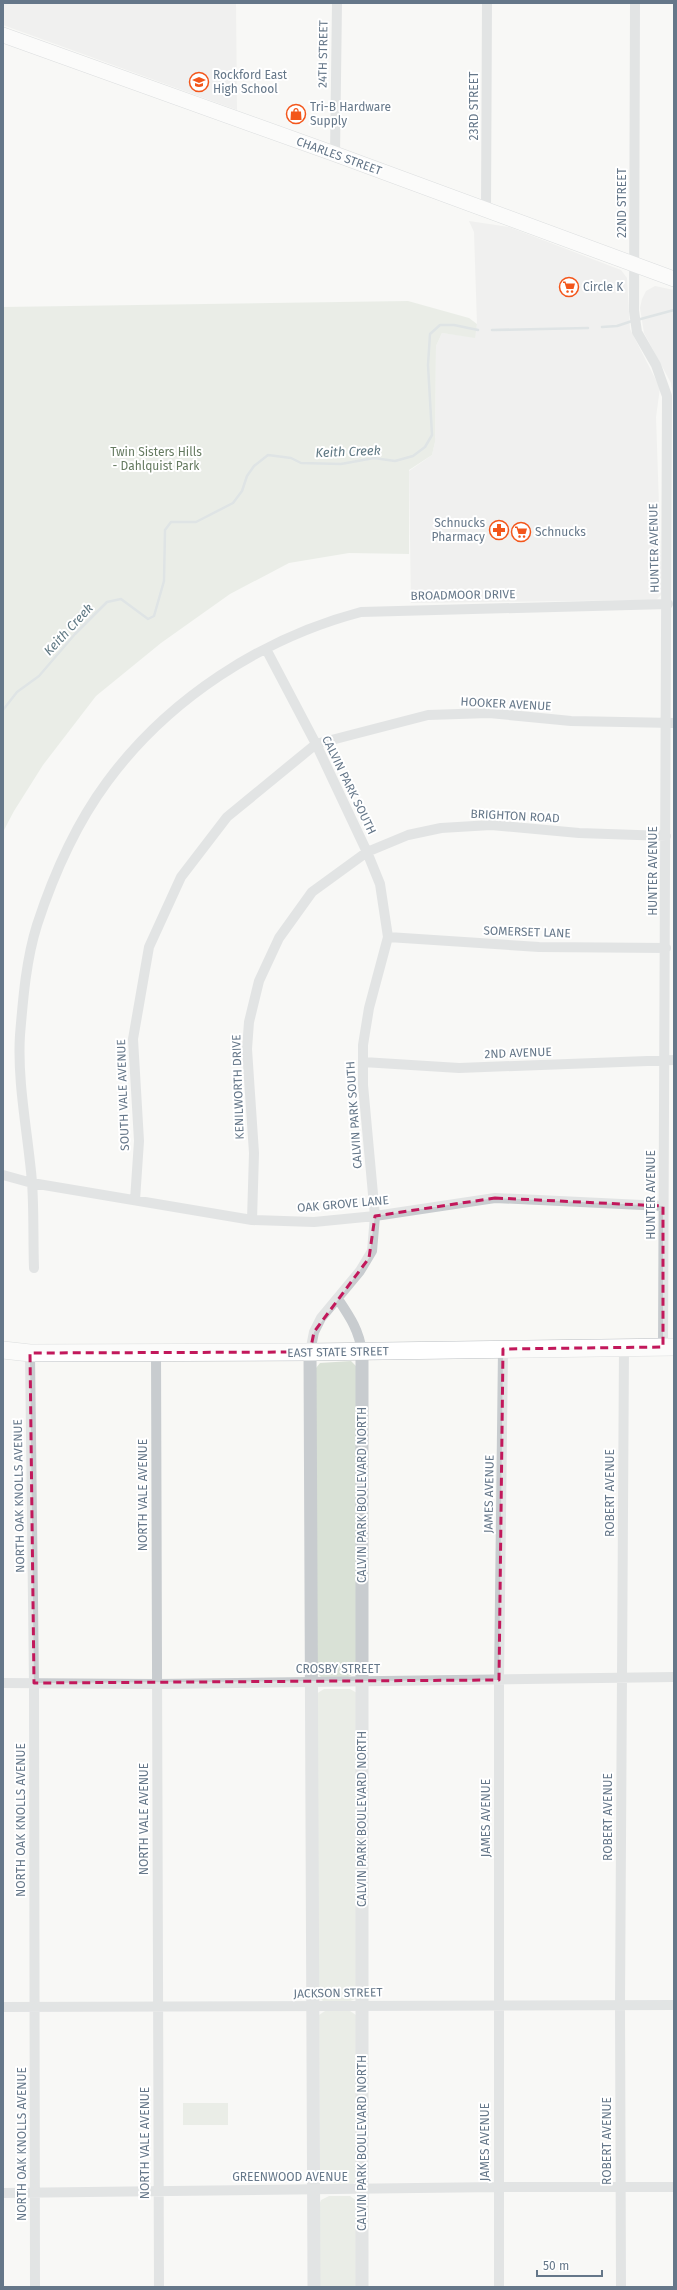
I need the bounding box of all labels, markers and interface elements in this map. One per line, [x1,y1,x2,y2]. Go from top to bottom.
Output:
street label: 24TH STREET [315,19,331,88]
place label: Rockford East High School [213,68,288,96]
school or university icon: Rockford East High School [188,71,210,93]
street label: 23RD STREET [467,71,481,140]
place label: Tri-B Hardware Supply [310,100,391,128]
shop icon: Tri-B Hardware Supply [285,103,307,125]
street label: CHARLES STREET [294,134,384,178]
street label: 22ND STREET [615,167,629,238]
supermarket icon: Circle K [558,276,580,298]
place label: Circle K [583,280,624,294]
water label: Keith Creek [315,443,381,460]
park label: Twin Sisters Hills - Dahlquist Park [110,445,202,473]
street label: HUNTER AVENUE [646,503,662,593]
place label: Schnucks Pharmacy [432,516,485,544]
pharmacy icon: Schnucks Pharmacy [488,519,510,541]
supermarket icon: Schnucks [510,521,532,543]
place label: Schnucks [535,525,586,539]
street label: BROADMOOR DRIVE [410,587,516,603]
water label: Keith Creek [41,600,96,658]
street label: HOOKER AVENUE [460,695,552,713]
street label: CALVIN PARK SOUTH [319,733,379,837]
street label: BRIGHTON ROAD [470,807,560,825]
street label: HUNTER AVENUE [646,826,660,916]
street label: SOMERSET LANE [483,923,571,941]
street label: KENILWORTH DRIVE [229,1034,247,1140]
street label: SOUTH VALE AVENUE [114,1039,132,1151]
street label: 2ND AVENUE [484,1045,552,1061]
street label: CALVIN PARK SOUTH [343,1061,365,1169]
street label: HUNTER AVENUE [644,1150,658,1240]
street label: OAK GROVE LANE [297,1193,389,1215]
street label: EAST STATE STREET [287,1344,390,1360]
street label: CALVIN PARK BOULEVARD NORTH [355,1407,369,1583]
street label: NORTH OAK KNOLLS AVENUE [11,1419,27,1573]
street label: NORTH VALE AVENUE [136,1439,150,1551]
street label: ROBERT AVENUE [603,1449,617,1537]
street label: JAMES AVENUE [481,1455,497,1533]
street label: CROSBY STREET [296,1662,381,1676]
street label: CALVIN PARK BOULEVARD NORTH [355,1731,369,1907]
street label: NORTH OAK KNOLLS AVENUE [14,1743,28,1897]
street label: NORTH VALE AVENUE [137,1763,151,1875]
street label: ROBERT AVENUE [601,1773,615,1861]
street label: JAMES AVENUE [479,1779,493,1857]
street label: JACKSON STREET [293,1985,383,2001]
street label: CALVIN PARK BOULEVARD NORTH [355,2055,369,2231]
street label: NORTH OAK KNOLLS AVENUE [15,2067,29,2221]
street label: NORTH VALE AVENUE [138,2087,152,2199]
street label: ROBERT AVENUE [600,2097,614,2185]
street label: JAMES AVENUE [478,2103,492,2181]
street label: GREENWOOD AVENUE [232,2170,348,2184]
scale bar [537,2252,602,2278]
text: 50 m [543,2259,569,2273]

